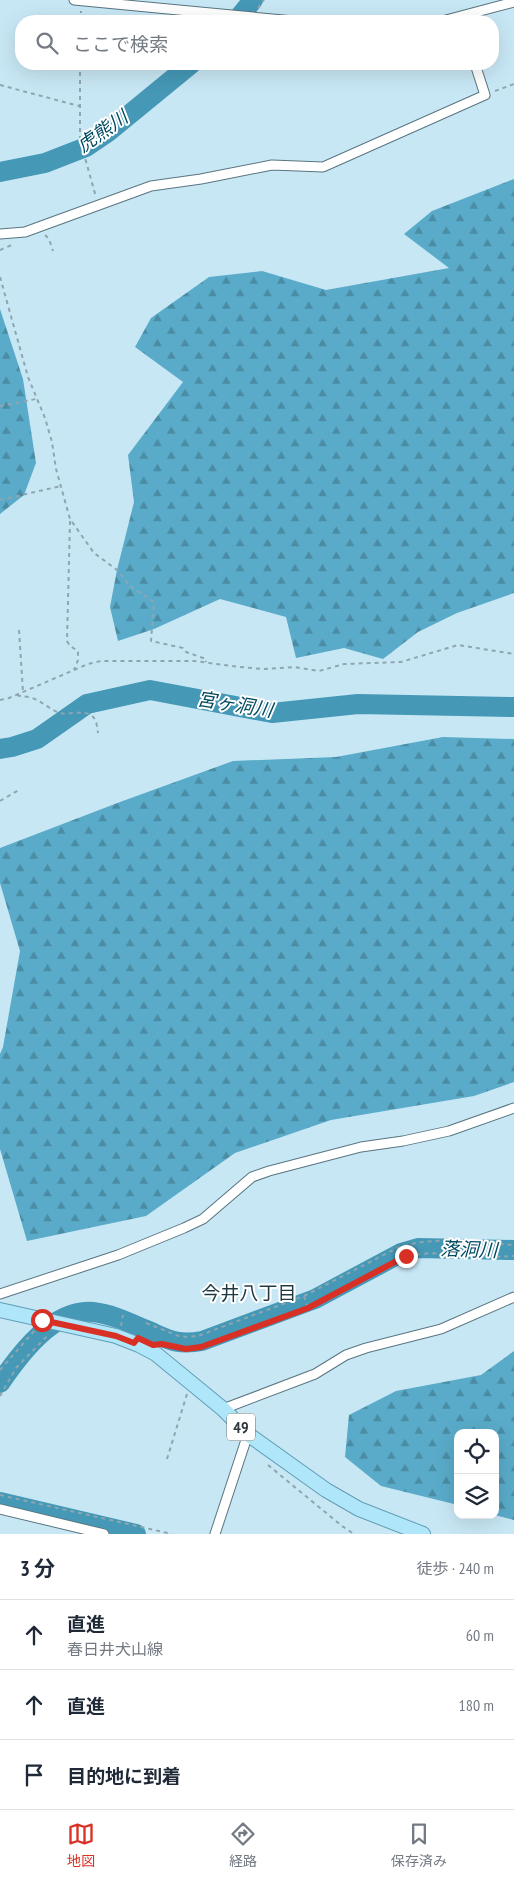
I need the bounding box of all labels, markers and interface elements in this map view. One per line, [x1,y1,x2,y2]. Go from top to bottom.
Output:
search box [15,15,499,70]
icon: search [33,29,61,57]
text: ここで検索 [73,32,168,56]
water label: 虎熊川 [72,104,134,157]
water label: 宮ヶ洞川 [196,686,276,722]
water label: 落洞川 [440,1236,500,1262]
route end [395,1245,418,1268]
district label: 今井八丁目 [201,1281,297,1305]
route start [31,1309,54,1332]
road number: 49 [227,1414,255,1440]
map controls [454,1429,499,1519]
button: locate [454,1429,499,1474]
button: layers [454,1474,499,1519]
text: 3 分 [20,1555,55,1582]
text: 徒歩 · 240 m [416,1558,494,1578]
text: 直進 [67,1612,105,1636]
icon: ahead [20,1621,48,1649]
text: 60 m [466,1625,494,1645]
text: 春日井犬山線 [67,1639,163,1659]
icon: ahead [20,1691,48,1719]
text: 直進 [67,1694,105,1718]
text: 180 m [459,1695,494,1715]
icon: arrive [20,1761,48,1789]
text: 目的地に到着 [67,1764,181,1788]
tab: 地図 [67,1820,95,1870]
tab: 経路 [229,1820,257,1870]
tab: 保存済み [391,1820,447,1870]

